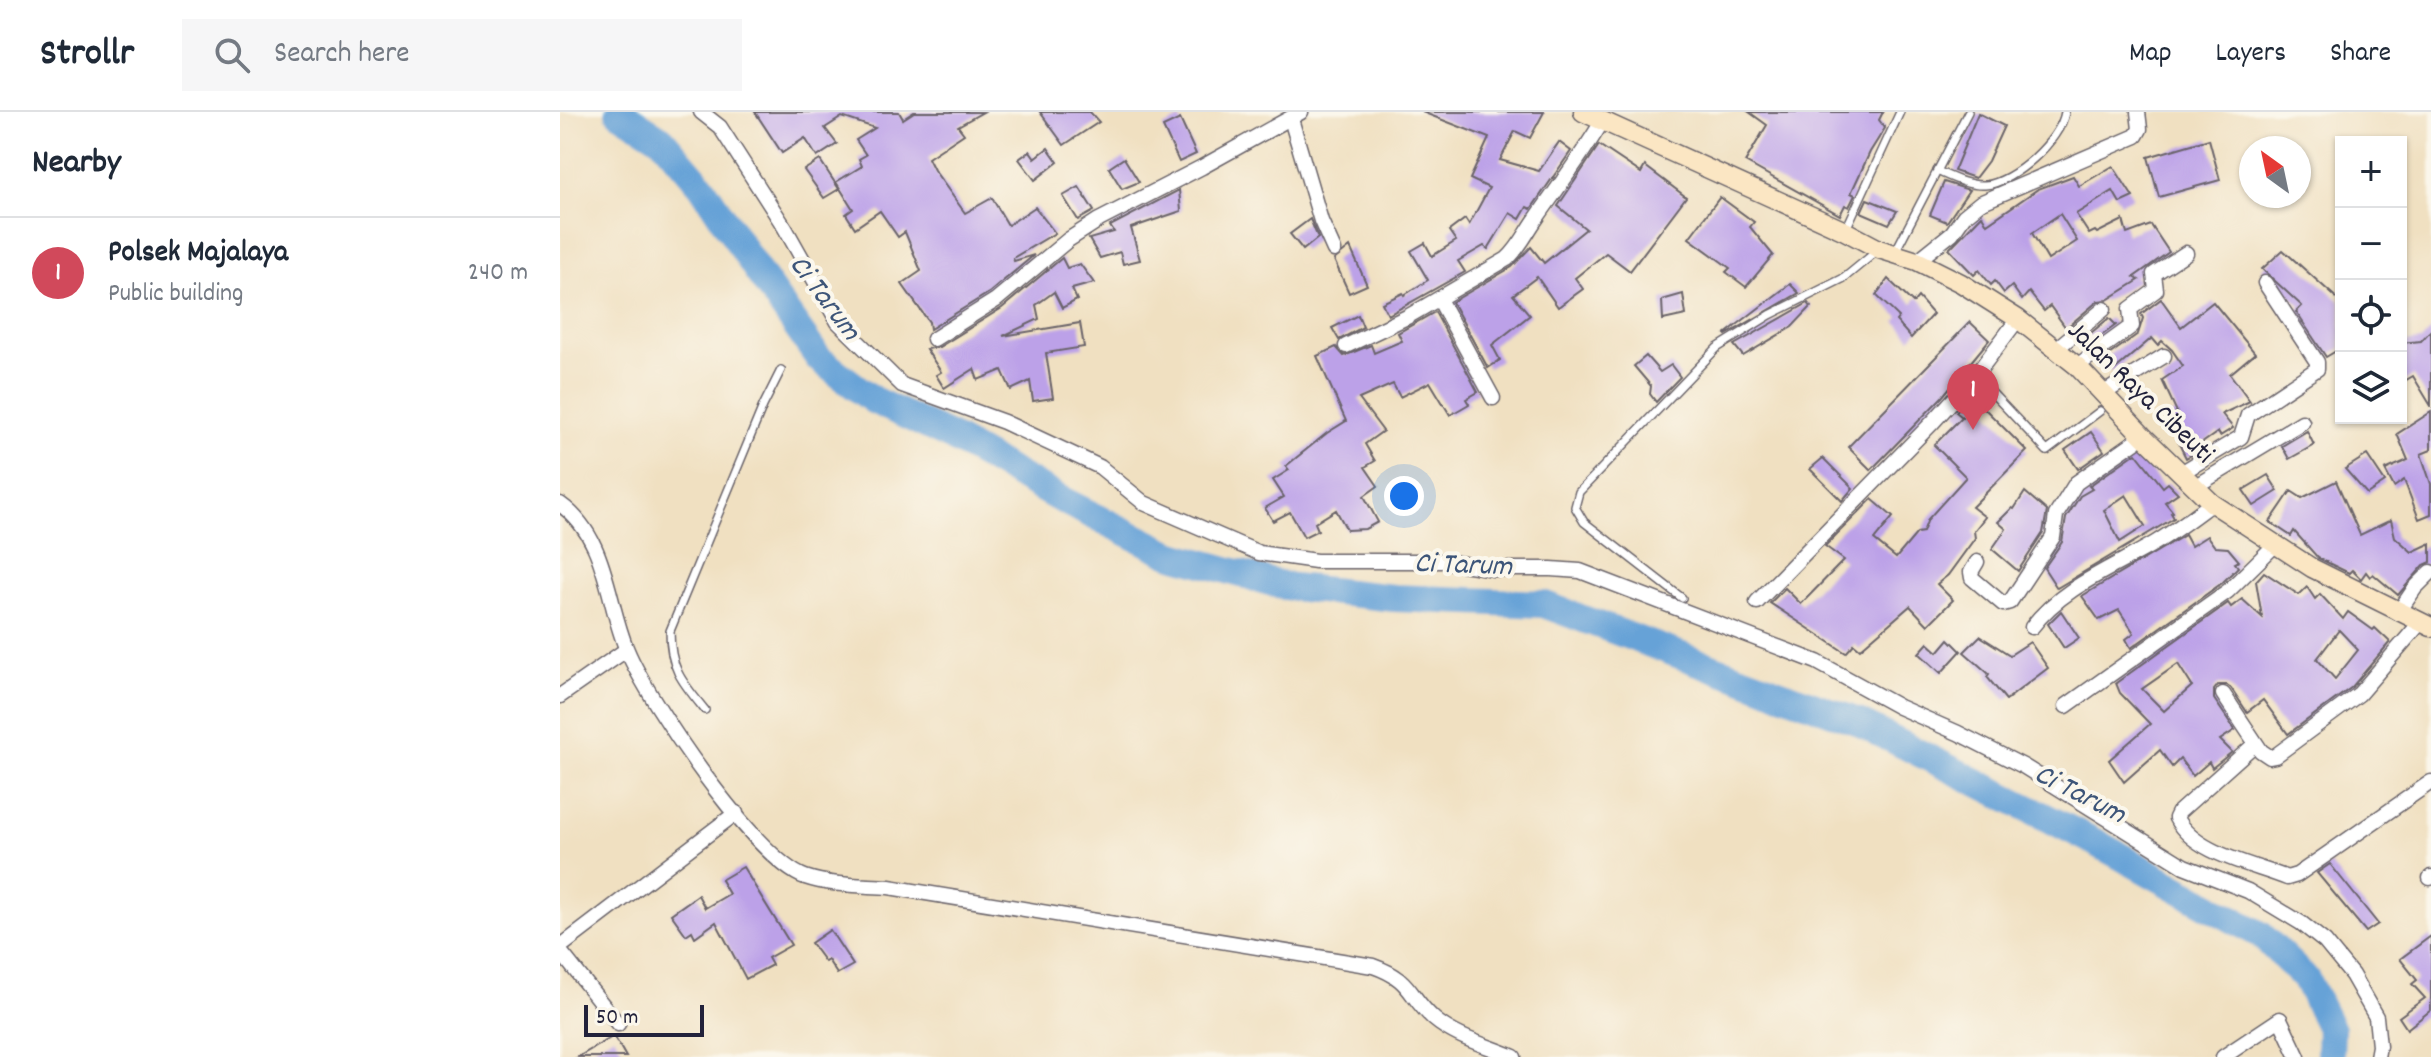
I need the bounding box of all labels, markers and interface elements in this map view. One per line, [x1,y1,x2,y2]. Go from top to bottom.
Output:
search box [182,19,742,91]
text: Strollr [40,28,134,83]
icon: search [210,33,254,77]
text: Search here [274,34,410,77]
text: Map [2129,35,2172,75]
text: Layers [2216,35,2286,75]
text: Share [2330,35,2391,75]
north arrow [2239,136,2311,208]
map controls [2335,136,2407,424]
button: + [2335,136,2407,208]
text: Nearby [32,140,121,189]
button: − [2335,208,2407,280]
text: Polsek Majalaya [108,233,288,276]
water label: Ci Tarum [776,247,870,351]
text: 1 [55,255,61,292]
text: 240 m [468,255,528,292]
text: Public building [108,276,243,313]
button: locate [2335,280,2407,352]
street label: Jalan Raya Cibeuti [2056,313,2222,475]
button: layers [2335,352,2407,424]
pin: 1 [1947,364,1999,430]
your location [1384,476,1424,516]
water label: Ci Tarum [1413,544,1513,590]
water label: Ci Tarum [2026,755,2133,838]
scale bar [584,1001,704,1037]
text: 50 m [596,1003,638,1034]

